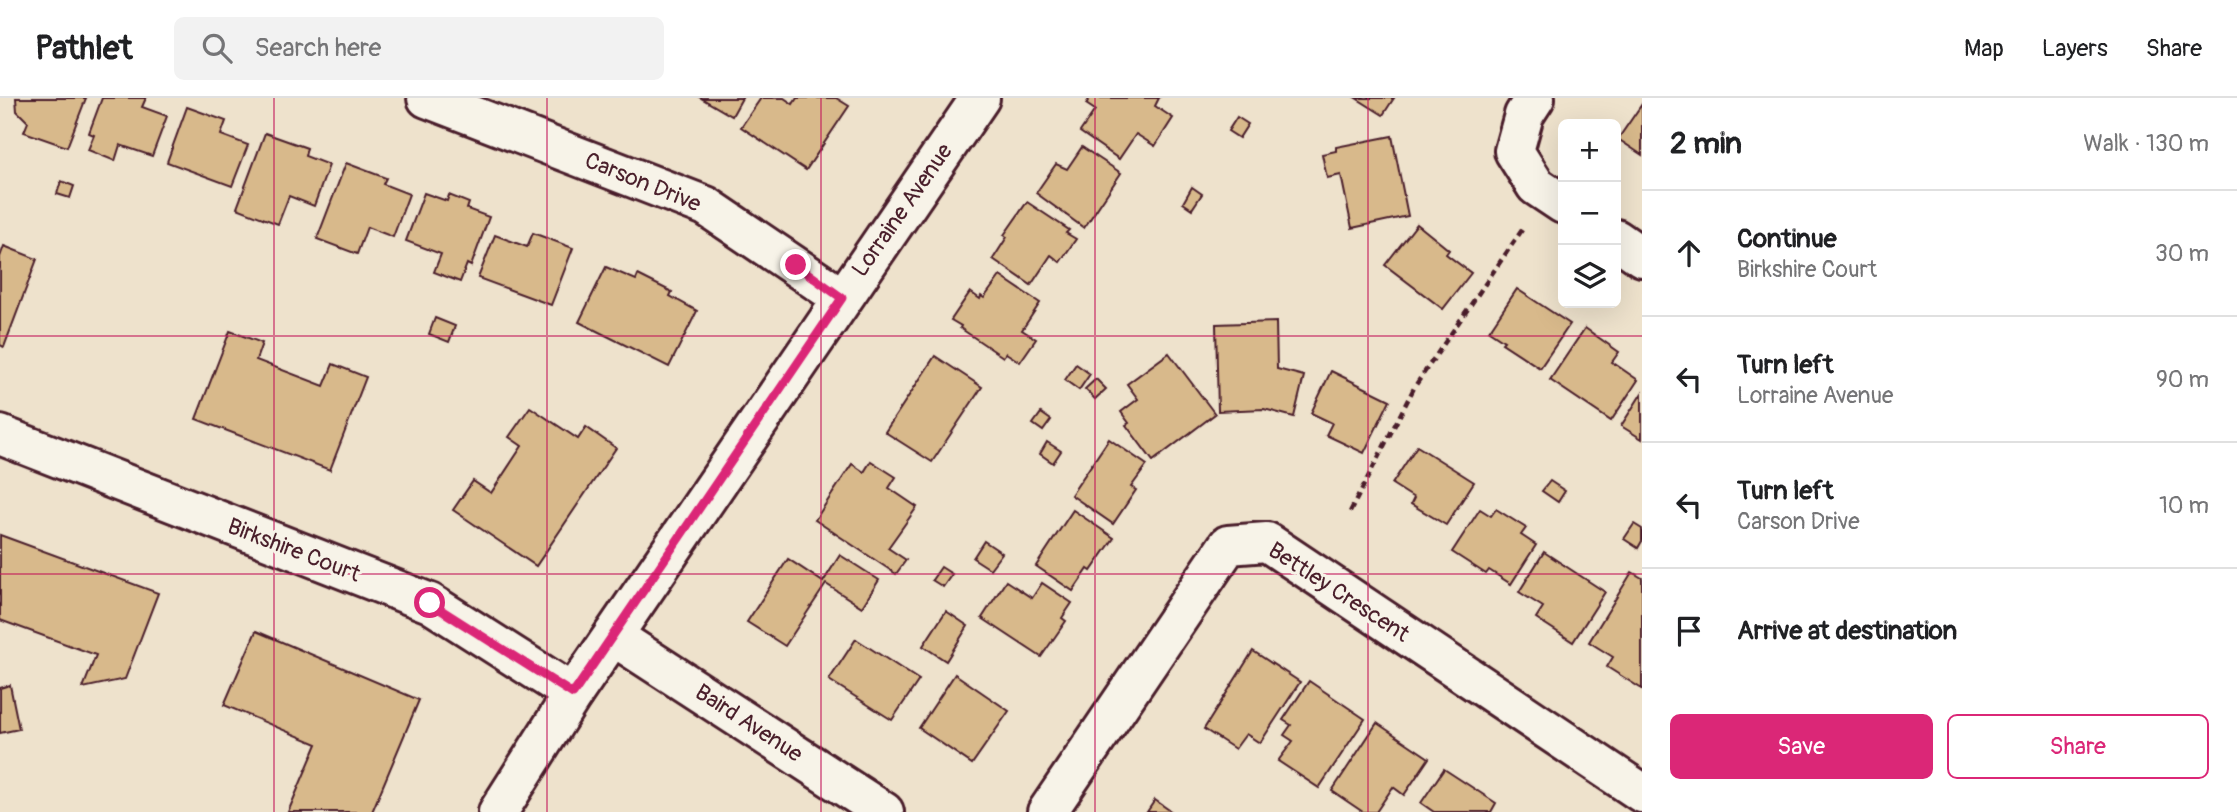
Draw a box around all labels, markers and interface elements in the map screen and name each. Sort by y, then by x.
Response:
search box [174,17,664,80]
text: Pathlet [35,28,132,69]
icon: search [198,29,236,67]
text: Search here [254,32,381,64]
text: Map [1964,34,2004,63]
text: Layers [2042,34,2108,63]
text: Share [2146,34,2202,63]
map controls [1558,119,1621,308]
button: + [1558,119,1621,182]
text: 2 min [1670,125,1742,162]
text: Walk · 130 m [2083,129,2209,158]
street label: Lorraine Avenue [845,137,959,282]
street label: Carson Drive [581,146,706,219]
button: − [1558,182,1621,245]
text: Continue [1737,223,1837,255]
icon: ahead [1670,234,1708,272]
text: 30 m [2155,239,2209,268]
button: layers [1558,245,1621,308]
route end [780,249,811,280]
text: Birkshire Court [1737,255,1877,284]
text: Turn left [1737,349,1833,381]
icon: left [1670,360,1708,398]
text: 90 m [2156,365,2209,394]
text: Lorraine Avenue [1737,381,1893,410]
text: Turn left [1737,475,1833,507]
icon: left [1670,486,1708,524]
text: 10 m [2159,491,2209,520]
text: Carson Drive [1737,507,1860,536]
street label: Birkshire Court [223,511,365,589]
street label: Bettley Crescent [1263,536,1416,649]
route start [414,587,445,618]
icon: arrive [1670,612,1708,650]
text: Arrive at destination [1737,615,1957,647]
street label: Baird Avenue [690,677,809,769]
button: Save [1670,714,1933,779]
button: Share [1947,714,2209,779]

